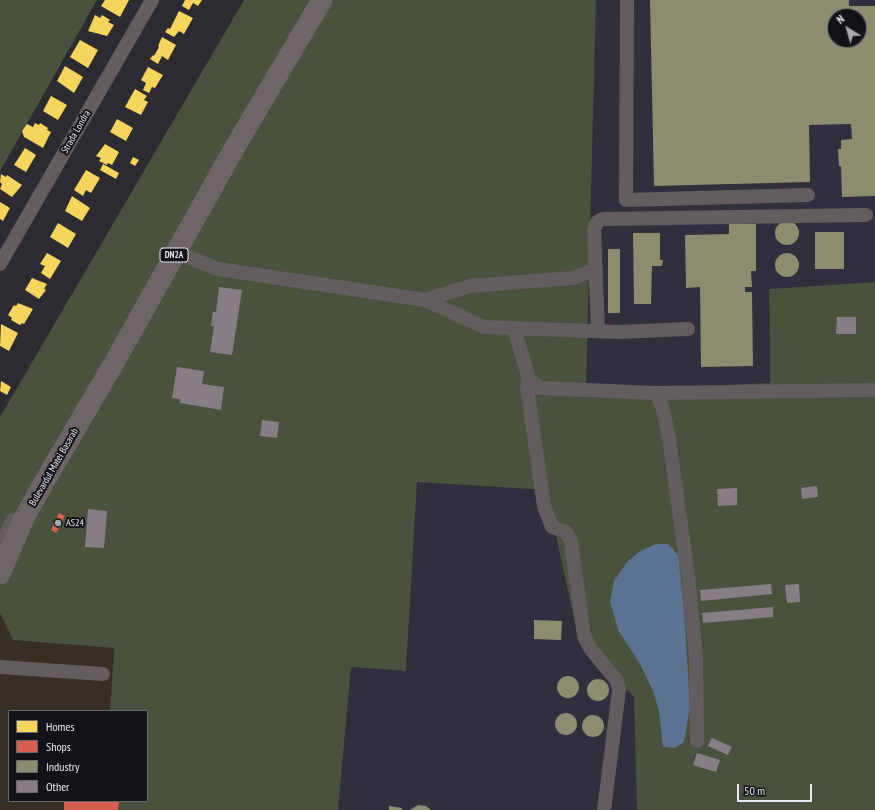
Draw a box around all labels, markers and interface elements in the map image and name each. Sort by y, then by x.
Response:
north arrow [827,8,867,48]
text: N [834,12,847,27]
street label: Strada Londra [59,108,93,156]
road number: DN2A [160,248,188,262]
street label: Bulevardul Matei Basarab [27,426,81,508]
place label: AS24 [66,517,84,529]
marker: AS24 [53,518,63,528]
legend [8,710,148,802]
text: Homes [46,719,74,734]
text: Shops [46,739,71,754]
text: Industry [46,759,80,774]
scale bar [739,776,814,802]
text: Other [46,779,69,794]
text: 50 m [744,783,765,798]

